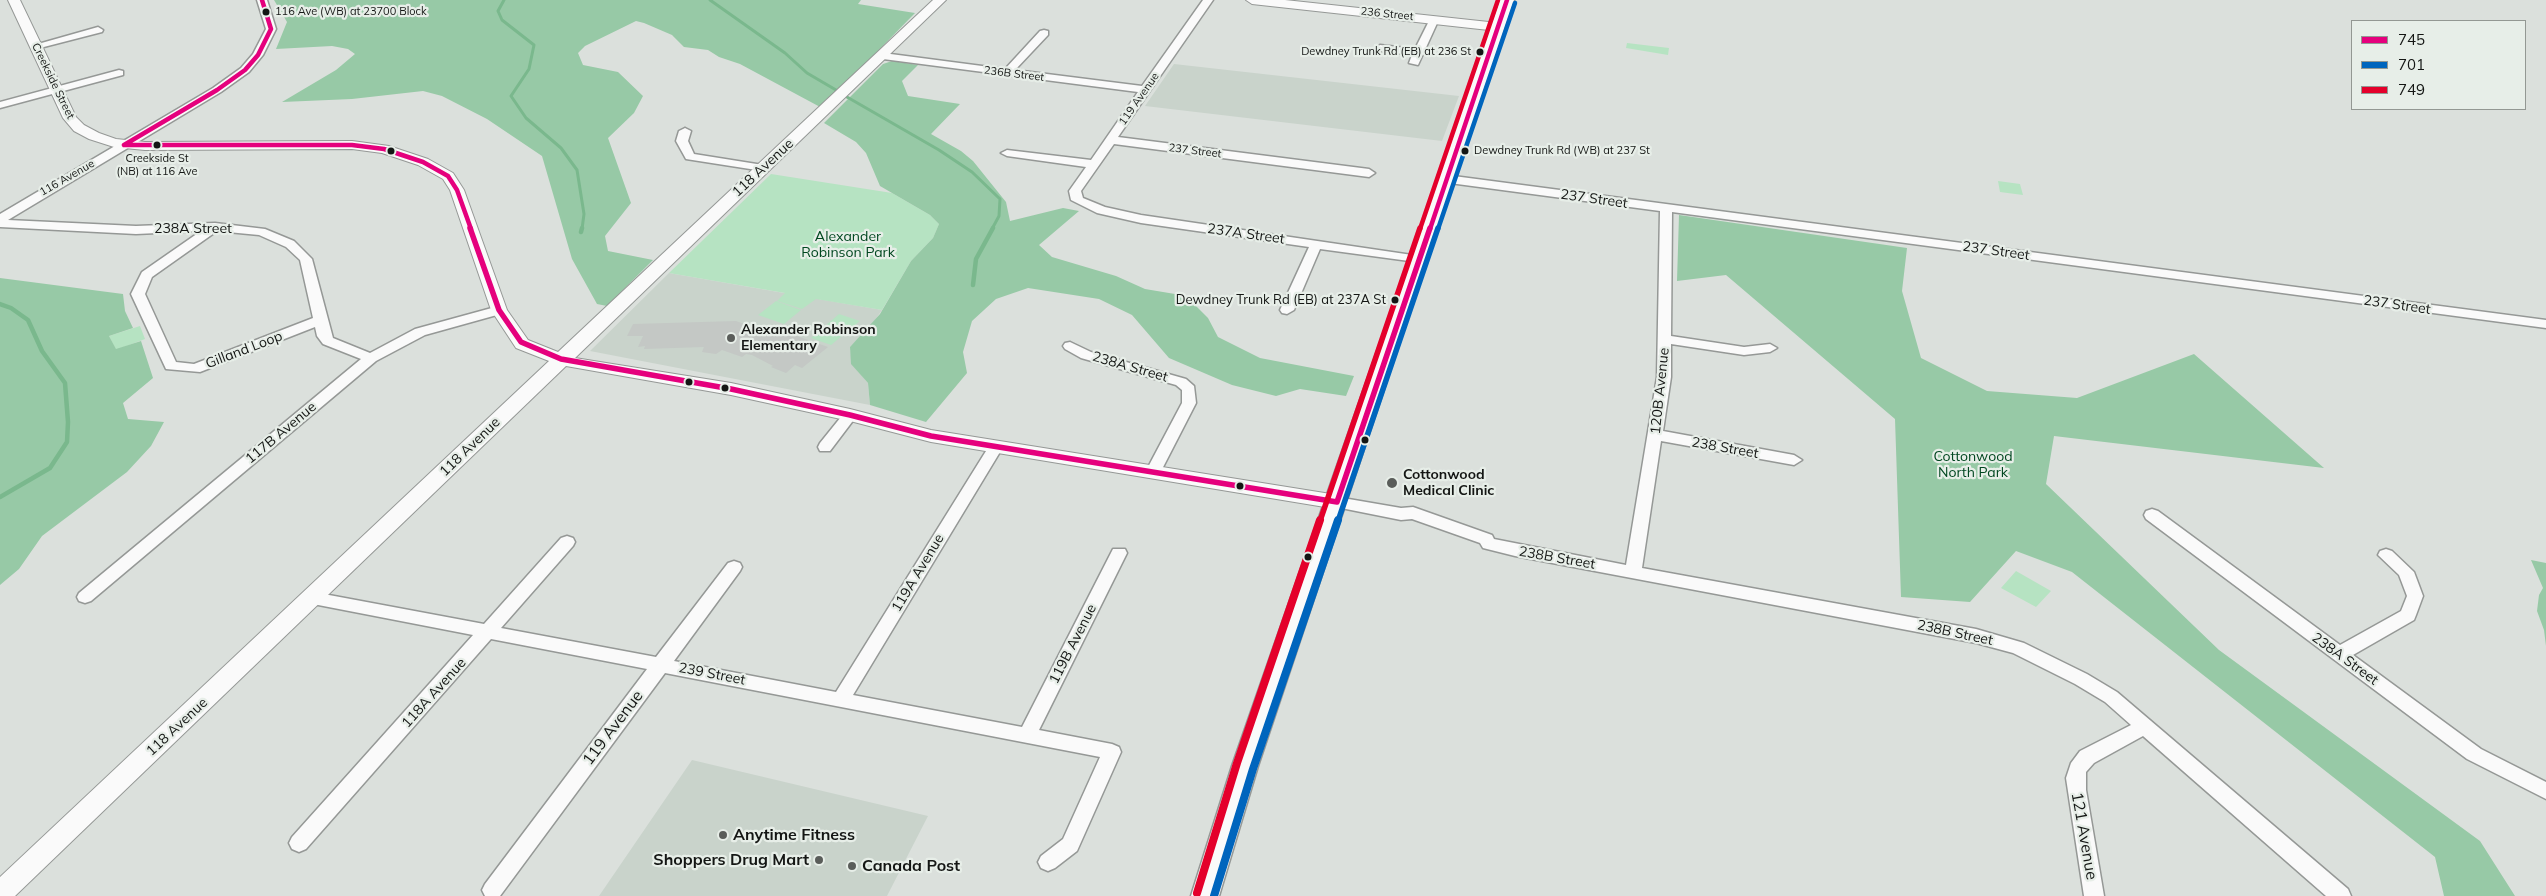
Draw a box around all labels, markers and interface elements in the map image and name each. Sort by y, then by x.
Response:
place label: 116 Ave (WB) at 23700 Block [275,5,427,19]
street label: 236 Street [1360,5,1414,23]
marker: 116 Ave (WB) at 23700 Block [261,7,271,17]
legend [2351,20,2526,110]
text: 745 [2398,30,2425,49]
street label: Creekside Street [29,41,77,121]
place label: Dewdney Trunk Rd (EB) at 236 St [1301,45,1471,59]
marker: Dewdney Trunk Rd (EB) at 236 St [1475,47,1485,57]
text: 701 [2398,55,2425,74]
street label: 236B Street [983,64,1045,84]
street label: 119 Avenue [1116,70,1162,128]
text: 749 [2398,80,2425,99]
street label: 118 Avenue [729,135,797,201]
marker: Creekside St (NB) at 116 Ave [152,140,162,150]
street label: 237 Street [1168,141,1222,161]
place label: Dewdney Trunk Rd (WB) at 237 St [1474,144,1650,158]
unlabelled marker [386,146,396,156]
marker: Dewdney Trunk Rd (WB) at 237 St [1460,146,1470,156]
place label: Creekside St (NB) at 116 Ave [116,152,198,178]
street label: 116 Avenue [37,157,97,199]
street label: 237 Street [1559,186,1629,212]
street label: 237A Street [1206,220,1286,248]
street label: 238A Street [154,221,232,237]
park label: Alexander Robinson Park [801,229,895,262]
street label: 237 Street [1961,238,2031,264]
place label: Dewdney Trunk Rd (EB) at 237A St [1176,292,1386,308]
street label: 237 Street [2362,292,2432,318]
marker: Dewdney Trunk Rd (EB) at 237A St [1390,295,1400,305]
place label: Alexander Robinson Elementary [741,322,876,354]
street label: Gilland Loop [203,328,285,372]
marker: Alexander Robinson Elementary [725,332,737,344]
street label: 120B Avenue [1647,347,1673,435]
street label: 238A Street [1090,348,1170,386]
unlabelled marker [684,377,694,387]
unlabelled marker [720,383,730,393]
street label: 117B Avenue [242,399,320,467]
street label: 118 Avenue [436,414,504,480]
street label: 238 Street [1690,434,1760,462]
unlabelled marker [1360,435,1370,445]
park label: Cottonwood North Park [1933,449,2013,482]
place label: Cottonwood Medical Clinic [1403,467,1494,500]
marker: Cottonwood Medical Clinic [1385,476,1399,490]
unlabelled marker [1235,481,1245,491]
street label: 119A Avenue [888,531,948,615]
street label: 238B Street [1518,543,1596,573]
unlabelled marker [1303,552,1313,562]
street label: 119B Avenue [1046,601,1100,687]
street label: 238B Street [1916,617,1994,649]
street label: 238A Street [2309,629,2381,689]
street label: 118A Avenue [398,655,470,731]
street label: 239 Street [677,659,747,689]
street label: 119 Avenue [579,687,647,769]
street label: 118 Avenue [143,694,211,760]
street label: 121 Avenue [2067,791,2101,881]
place label: Anytime Fitness [733,825,855,845]
marker: Anytime Fitness [717,829,729,841]
place label: Shoppers Drug Mart [653,850,809,870]
marker: Shoppers Drug Mart [813,854,825,866]
place label: Canada Post [862,856,960,876]
marker: Canada Post [846,860,858,872]

